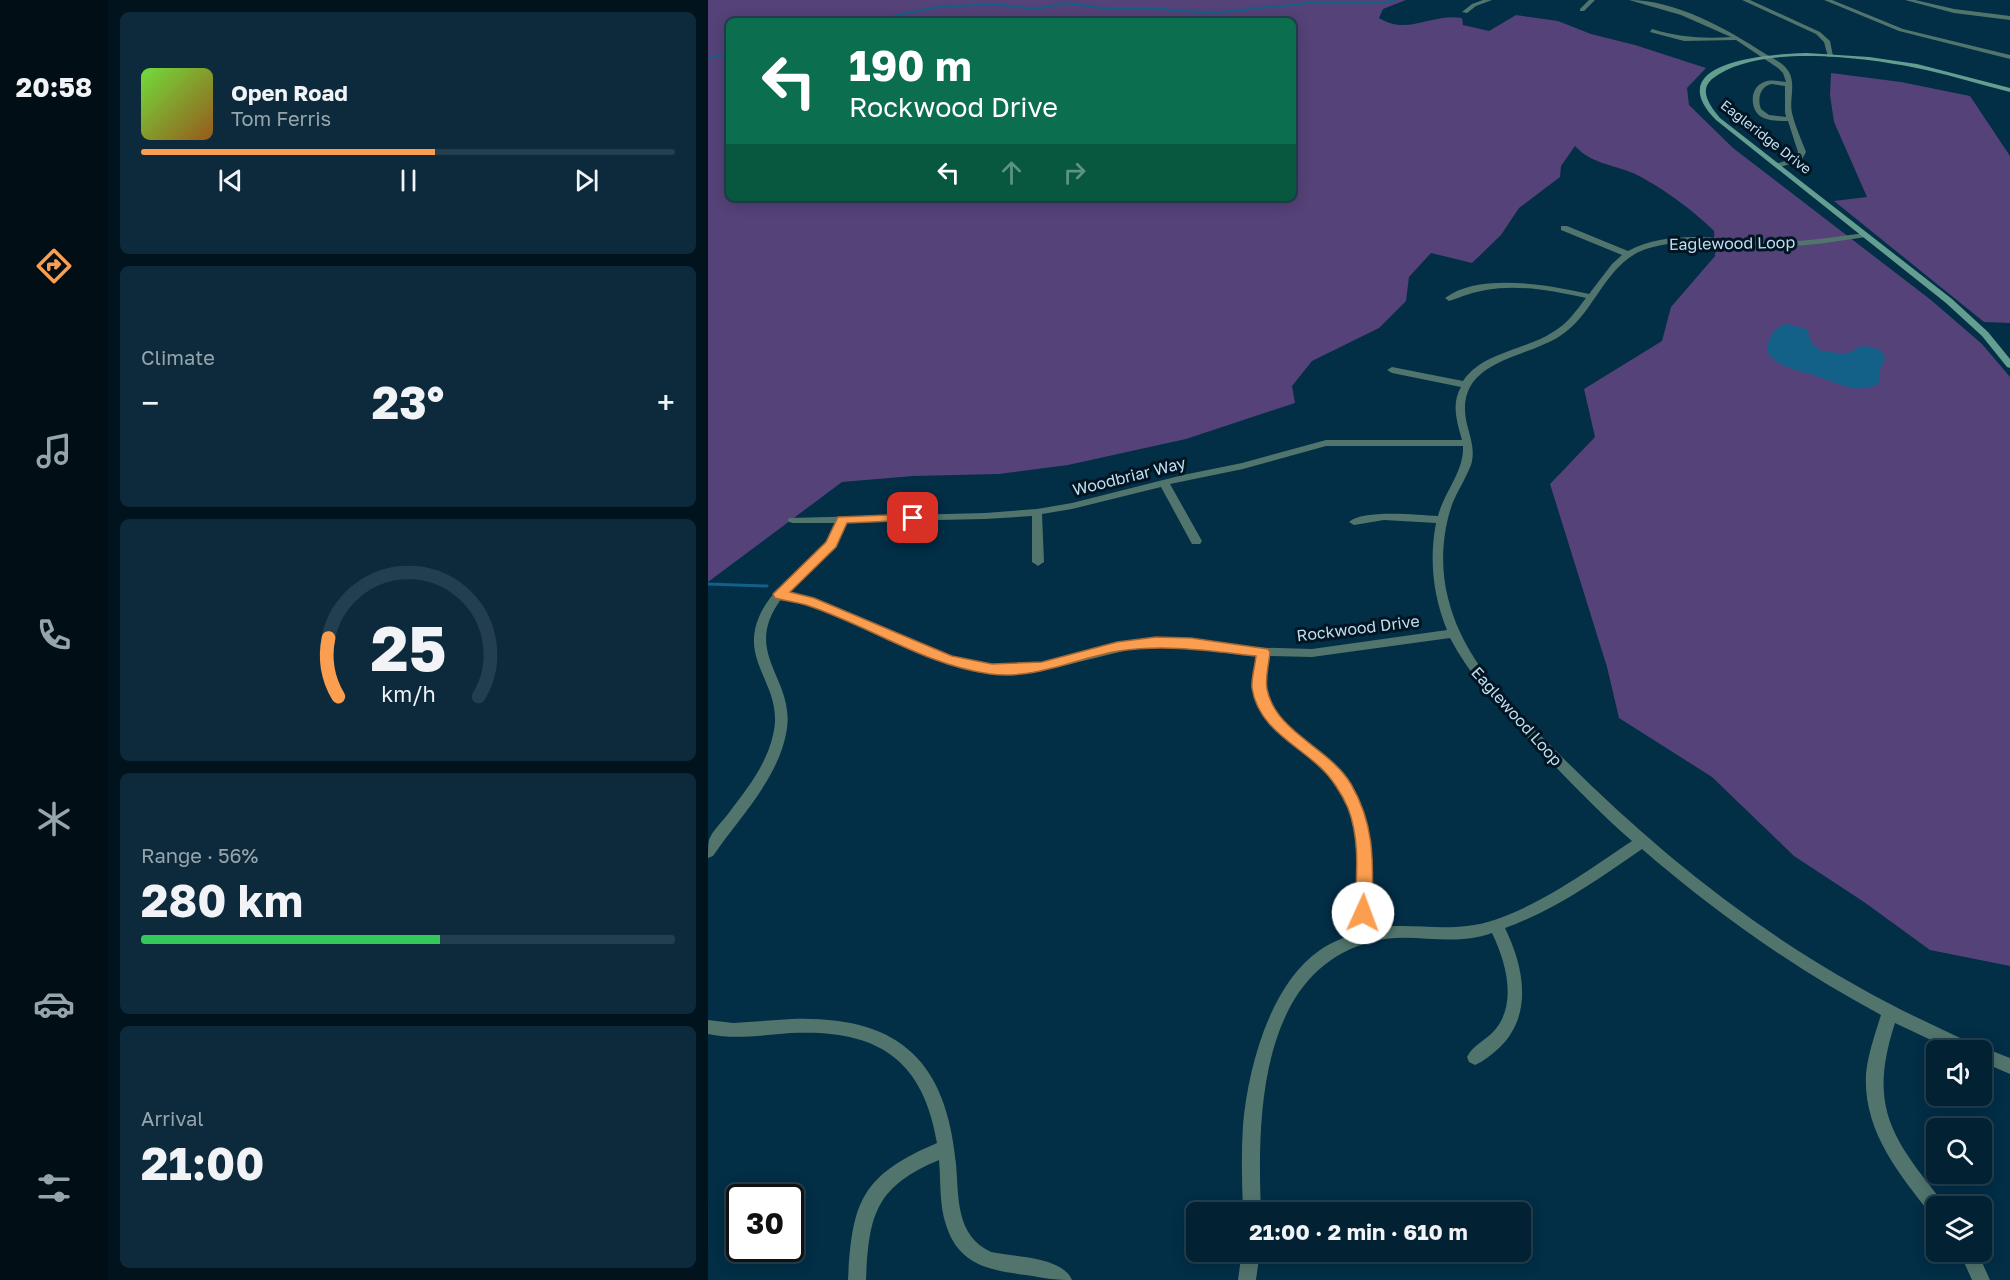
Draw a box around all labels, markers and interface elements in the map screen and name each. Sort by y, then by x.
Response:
text: 190 m [849,40,972,90]
icon: left [750,42,828,120]
text: 20:58 [16,71,92,103]
text: Open Road [231,79,348,106]
text: Rockwood Drive [849,91,1058,123]
street label: Eagleridge Drive [1718,96,1815,177]
text: Tom Ferris [231,106,331,130]
icon: left [932,156,965,189]
icon: ahead [995,156,1028,189]
icon: right [1058,156,1091,189]
icon: previous [214,164,247,197]
icon: pause [392,164,425,197]
icon: next [570,164,603,197]
street label: Eaglewood Loop [1669,232,1796,254]
icon: directions [33,245,75,287]
text: Climate [141,345,215,369]
text: 23° [372,375,444,429]
text: − [141,383,159,422]
text: + [657,383,675,422]
icon: music [33,430,75,472]
street label: Woodbriar Way [1070,452,1188,500]
pin [887,492,938,543]
icon: arrive [896,501,929,534]
text: 25 [370,610,446,685]
street label: Rockwood Drive [1295,611,1421,645]
icon: phone [33,614,75,656]
street label: Eaglewood Loop [1467,662,1567,770]
text: km/h [381,681,435,707]
icon: climate [33,798,75,840]
text: Range · 56% [141,843,258,867]
text: 280 km [141,873,303,927]
position arrow [1331,881,1395,945]
icon: car [33,983,75,1025]
map controls [1926,1040,1992,1262]
button: sound [1926,1040,1992,1106]
text: Arrival [141,1106,204,1130]
button: search [1926,1118,1992,1184]
text: 21:00 [141,1136,265,1190]
icon: filters [33,1167,75,1209]
speed limit sign: 30 [726,1184,804,1262]
button: layers [1926,1196,1992,1262]
text: 21:00 · 2 min · 610 m [1249,1218,1468,1245]

